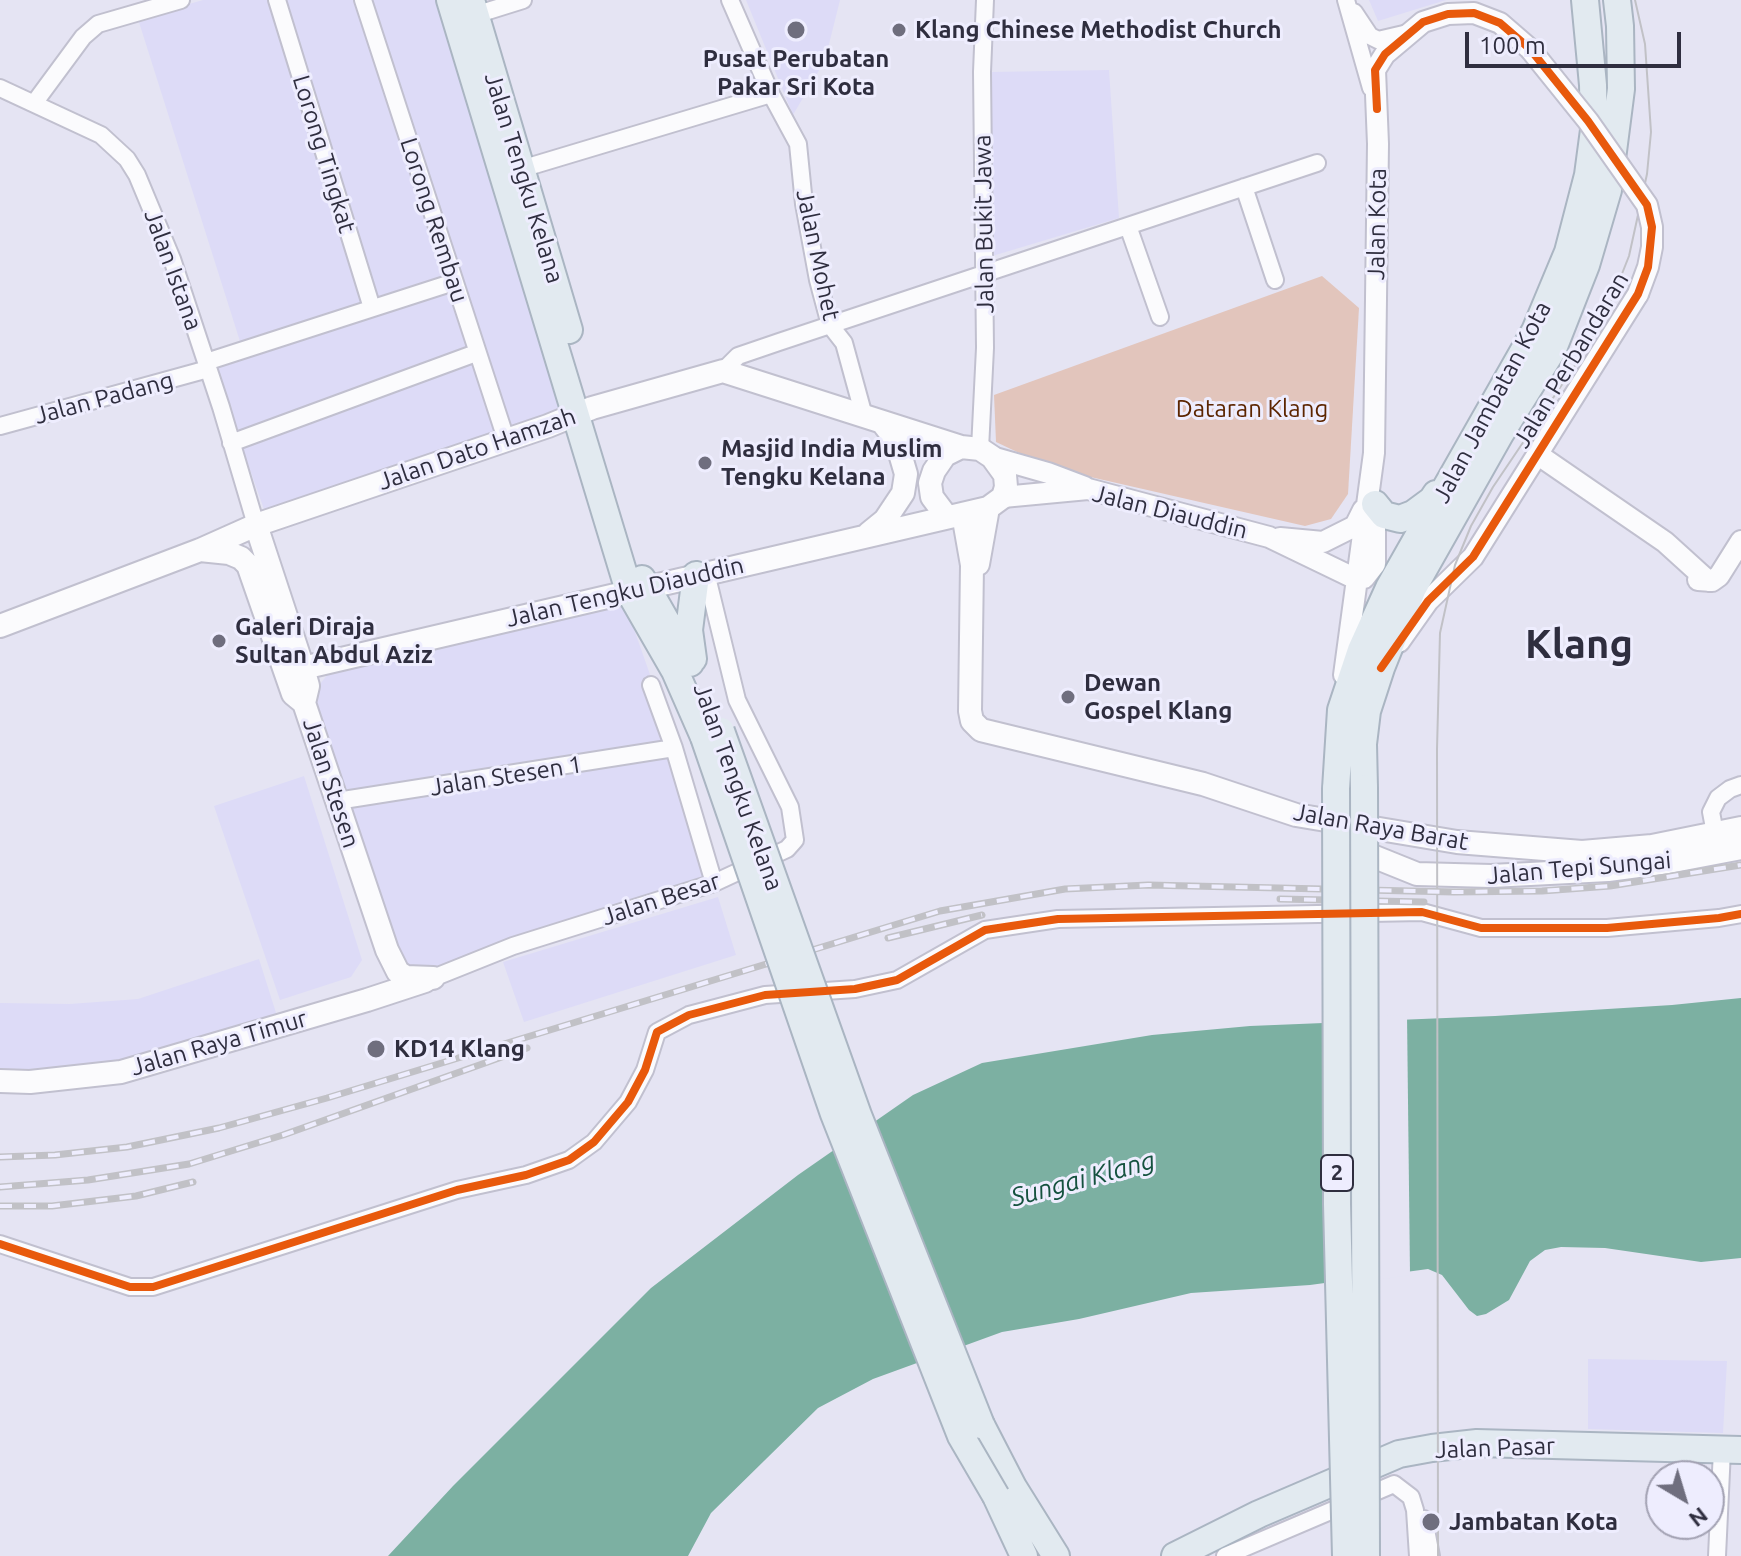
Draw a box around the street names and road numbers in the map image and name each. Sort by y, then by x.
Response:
street label: Jalan Tengku Kelana [478,69,570,287]
street label: Lorong Tingkat [286,72,362,236]
street label: Lorong Rembau [394,134,474,306]
street label: Jalan Bukit Jawa [968,134,1000,314]
street label: Jalan Kota [1362,168,1392,280]
street label: Jalan Mohet [790,187,846,323]
street label: Jalan Istana [138,206,208,334]
street label: Jalan Perbandaran [1507,267,1635,453]
street label: Jalan Jambatan Kota [1427,296,1557,508]
street label: Jalan Padang [32,366,176,430]
street label: Jalan Dato Hamzah [374,402,580,496]
street label: Jalan Diauddin [1090,479,1250,545]
street label: Jalan Tengku Diauddin [504,551,746,633]
street label: Jalan Tengku Kelana [687,679,789,895]
street label: Jalan Stesen [297,715,365,851]
street label: Jalan Stesen 1 [428,750,584,802]
street label: Jalan Raya Barat [1291,797,1471,857]
street label: Jalan Tepi Sungai [1486,846,1672,890]
street label: Jalan Besar [598,866,724,932]
street label: Jalan Raya Timur [128,1004,310,1082]
road number: 2 [1321,1155,1353,1191]
street label: Jalan Pasar [1434,1432,1556,1464]

